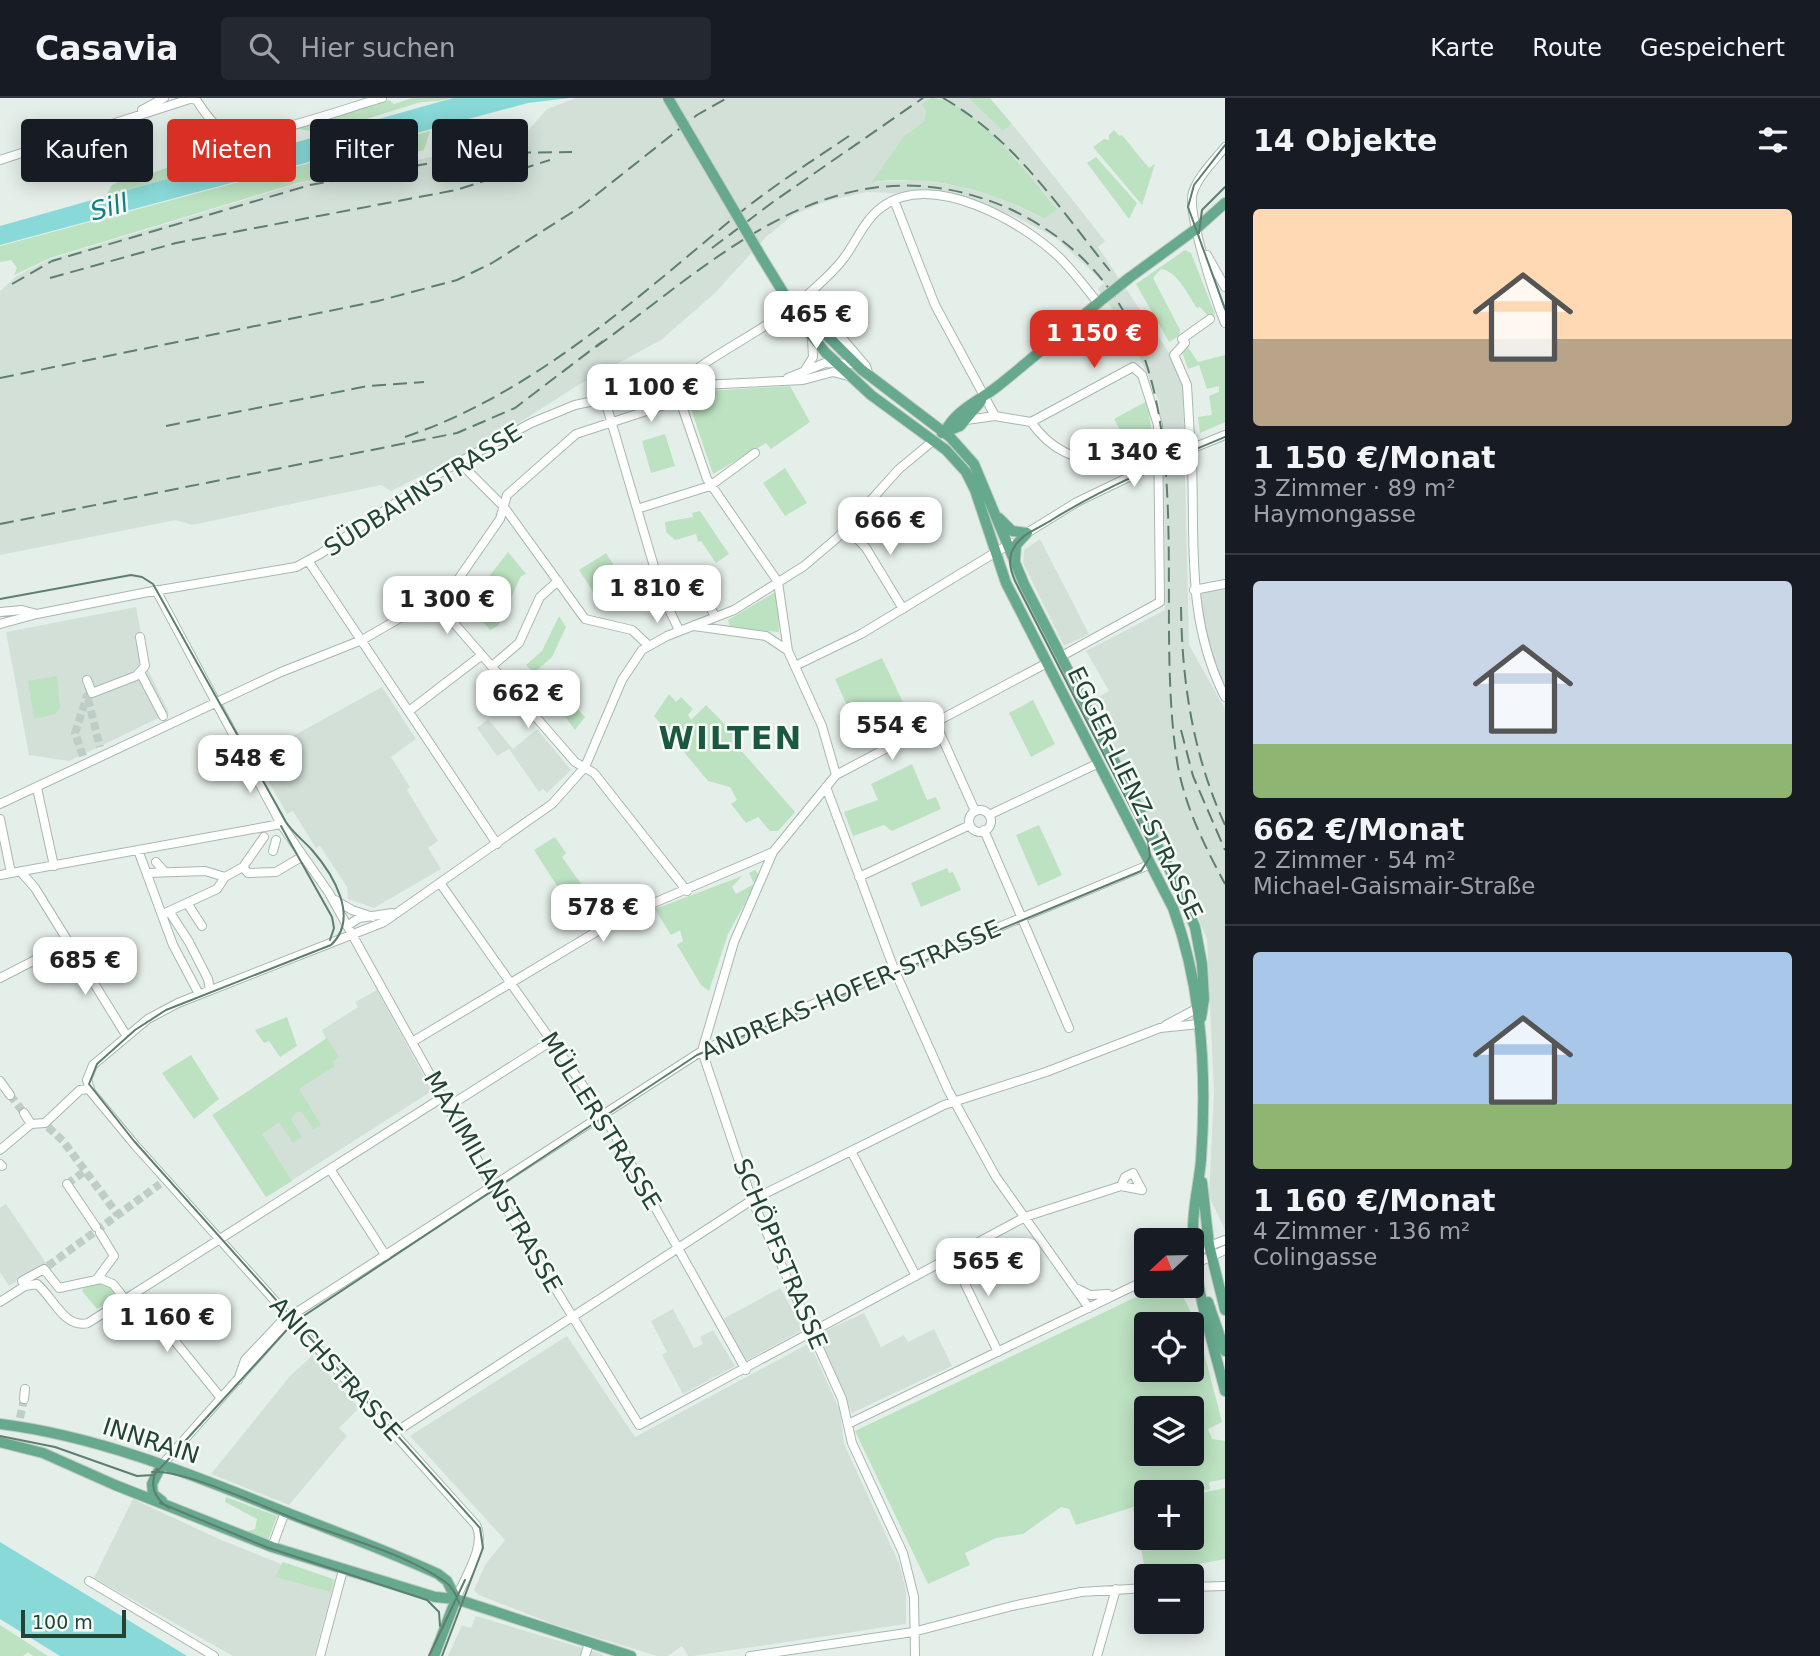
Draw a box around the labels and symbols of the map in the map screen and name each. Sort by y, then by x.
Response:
water label: Sill [87,187,132,226]
pin: 465 € [767,292,865,351]
pin: 1 150 € [1029,310,1159,370]
pin: 1 100 € [586,364,716,424]
street label: SÜDBAHNSTRASSE [318,417,527,562]
pin: 1 340 € [1069,430,1199,489]
pin: 666 € [841,498,939,557]
pin: 1 810 € [592,566,722,625]
pin: 1 300 € [382,576,512,636]
street label: EGGER-LIENZ-STRASSE [1062,662,1208,924]
pin: 662 € [479,670,577,730]
pin: 554 € [843,702,941,762]
district label: WILTEN [659,719,803,757]
pin: 548 € [201,736,299,795]
pin: 578 € [554,884,652,944]
street label: ANDREAS-HOFER-STRASSE [697,914,1005,1066]
pin: 685 € [36,937,134,997]
street label: MÜLLERSTRASSE [535,1026,668,1215]
street label: MAXIMILIANSTRASSE [418,1066,568,1298]
street label: SCHÖPFSTRASSE [727,1154,834,1354]
north arrow [1134,1228,1204,1298]
pin: 565 € [939,1238,1037,1298]
street label: ANICHSTRASSE [264,1291,408,1447]
pin: 1 160 € [102,1294,232,1354]
street label: INNRAIN [99,1412,203,1470]
scale bar [21,1607,126,1639]

